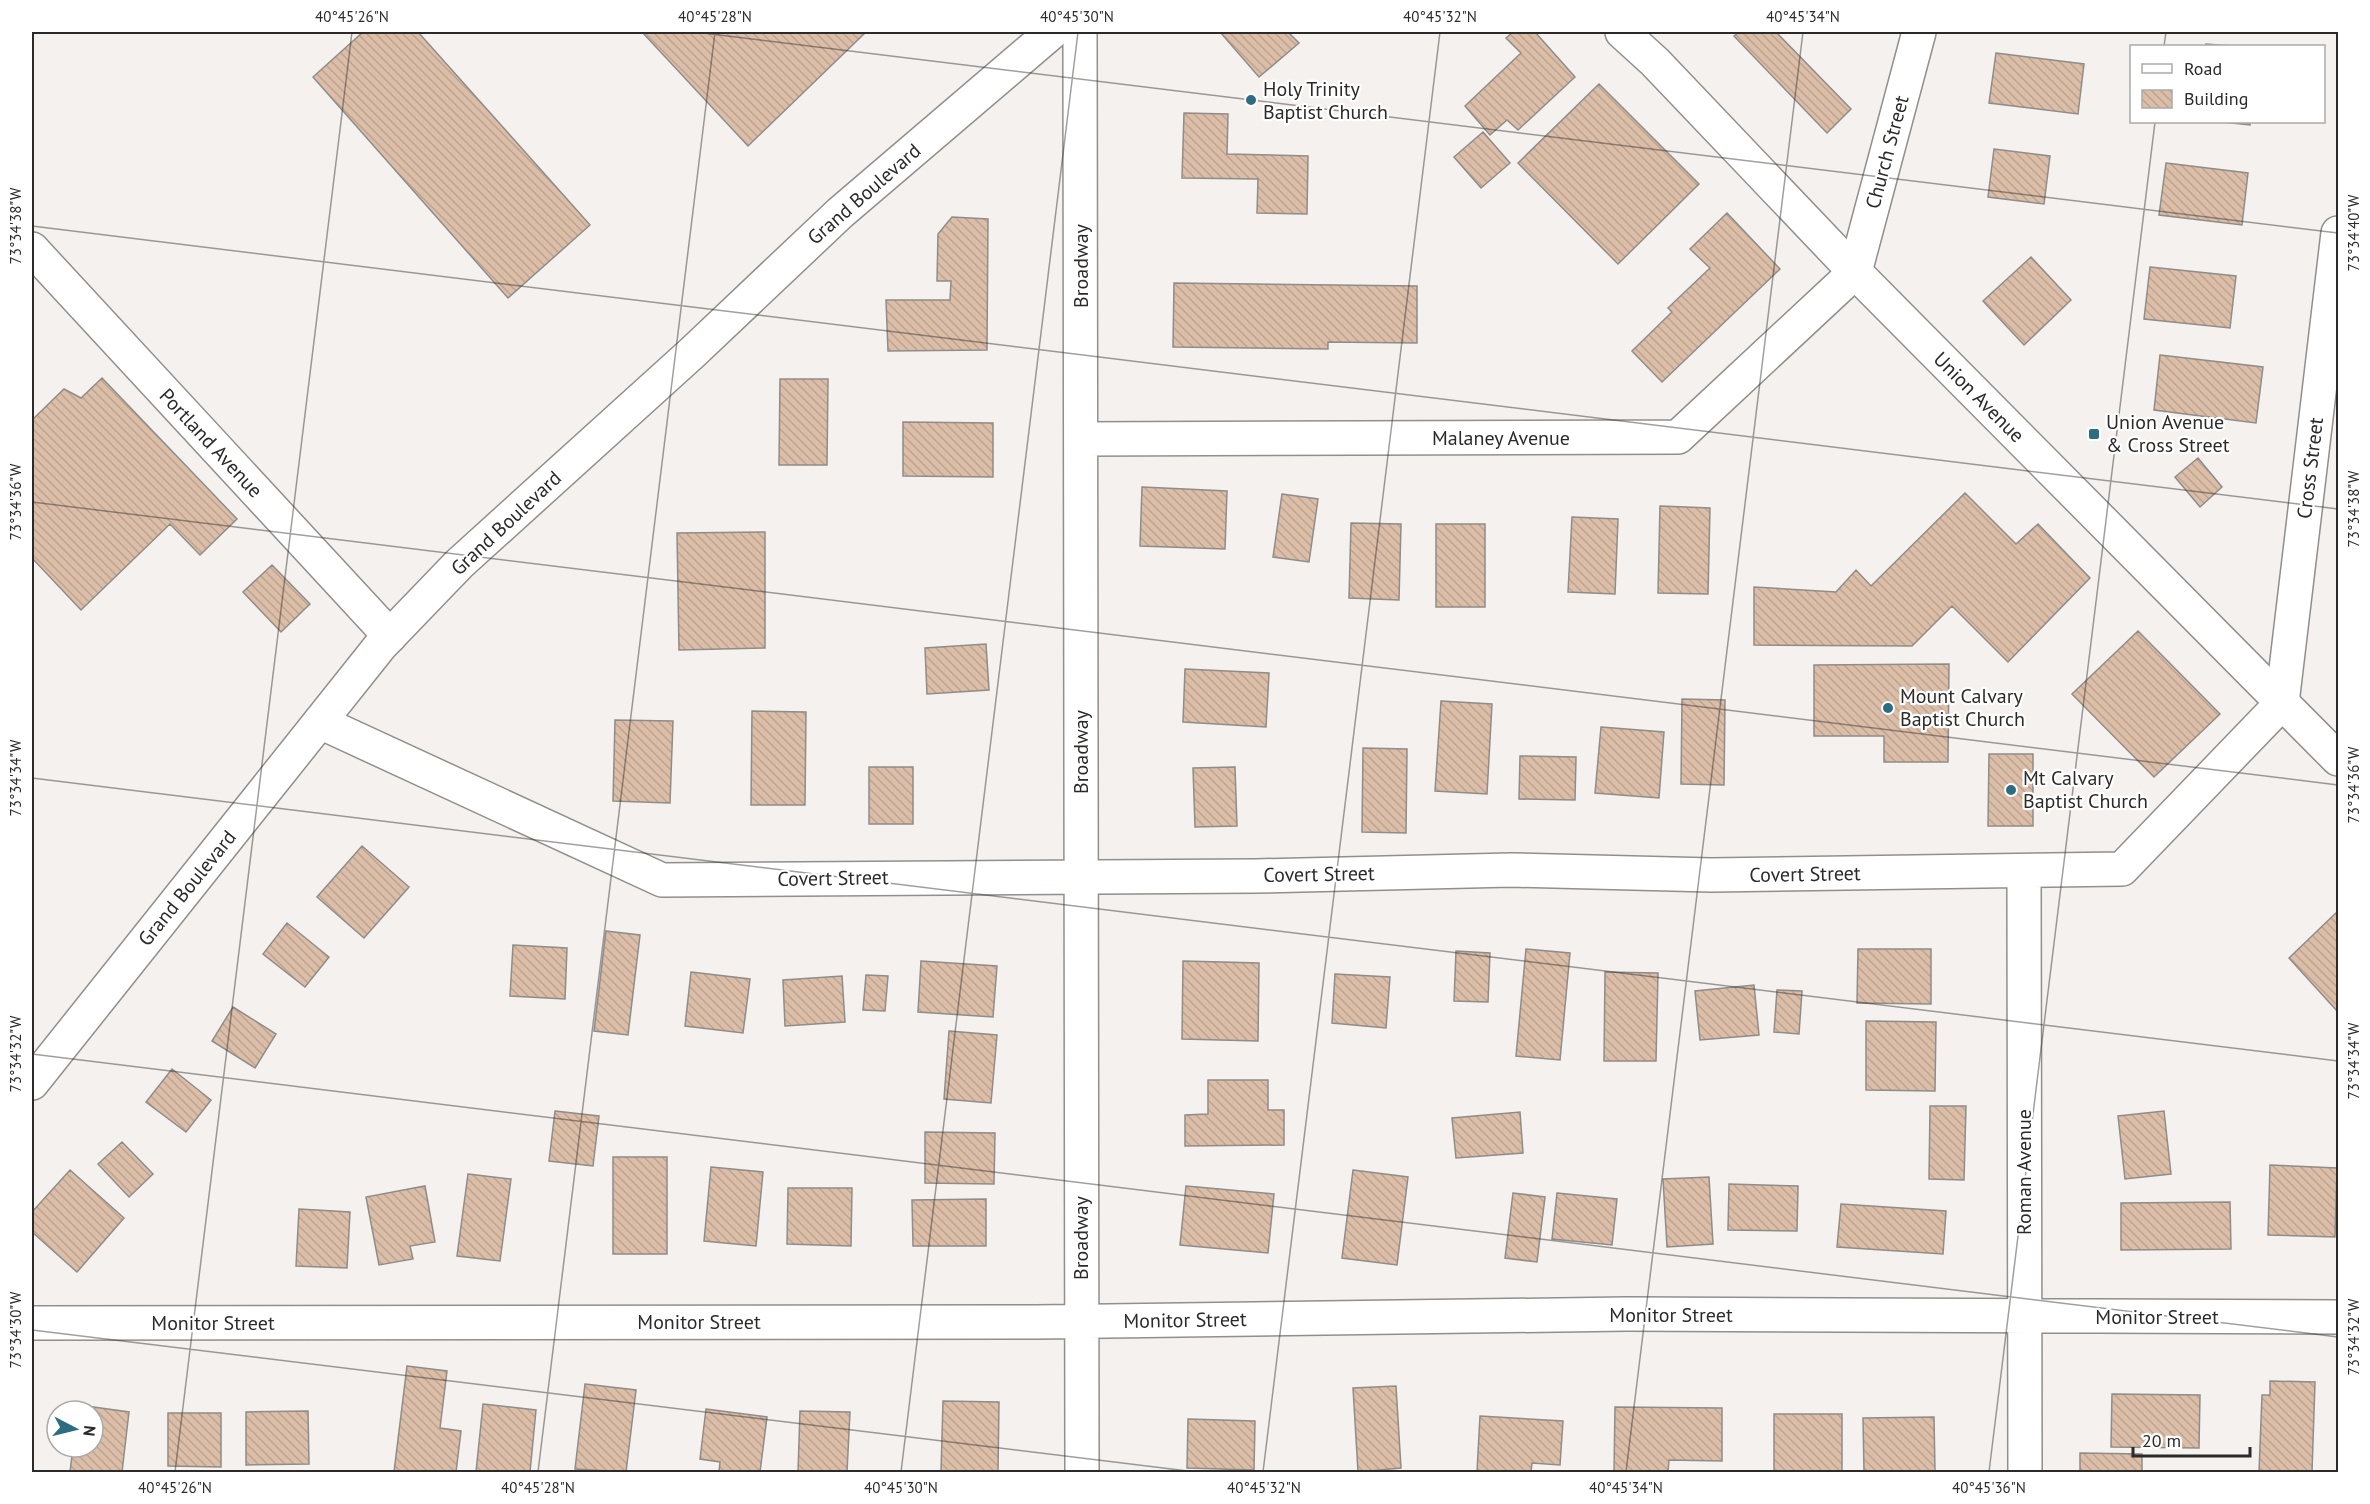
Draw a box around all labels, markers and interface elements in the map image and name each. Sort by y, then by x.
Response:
text: 40°45'26"N [315,7,389,26]
text: 40°45'28"N [678,7,752,26]
text: 40°45'30"N [1040,7,1114,26]
text: 40°45'32"N [1403,7,1477,26]
text: 40°45'34"N [1766,7,1840,26]
legend [2130,45,2325,123]
text: Road [2184,57,2222,80]
place label: Holy Trinity Baptist Church [1263,76,1388,125]
text: Building [2184,87,2248,110]
street label: Church Street [1859,92,1915,212]
marker: Holy Trinity Baptist Church [1244,93,1258,107]
street label: Grand Boulevard [802,138,926,250]
text: 73°34'38"W [6,187,25,264]
text: 73°34'40"W [2344,194,2363,271]
street label: Broadway [1068,223,1094,308]
street label: Union Avenue [1928,346,2030,448]
street label: Portland Avenue [154,383,268,503]
place label: Union Avenue & Cross Street [2106,409,2230,458]
street label: Cross Street [2291,416,2329,520]
street label: Malaney Avenue [1432,425,1570,451]
marker: Union Avenue & Cross Street [2087,427,2101,441]
text: 73°34'36"W [6,463,25,540]
street label: Grand Boulevard [445,465,567,581]
text: 73°34'38"W [2344,470,2363,547]
place label: Mount Calvary Baptist Church [1900,683,2025,732]
marker: Mount Calvary Baptist Church [1881,701,1895,715]
street label: Broadway [1068,709,1094,794]
text: 73°34'34"W [6,739,25,816]
text: 73°34'36"W [2344,746,2363,823]
place label: Mt Calvary Baptist Church [2023,765,2148,814]
marker: Mt Calvary Baptist Church [2004,783,2018,797]
street label: Grand Boulevard [132,825,242,951]
street label: Covert Street [1263,860,1375,888]
street label: Covert Street [1749,860,1861,888]
street label: Covert Street [777,864,889,892]
text: 73°34'32"W [6,1015,25,1092]
text: 73°34'34"W [2344,1022,2363,1099]
street label: Roman Avenue [2011,1109,2037,1235]
street label: Broadway [1068,1195,1094,1280]
text: 73°34'30"W [6,1291,25,1368]
text: 73°34'32"W [2344,1298,2363,1375]
street label: Monitor Street [1609,1302,1733,1328]
street label: Monitor Street [2095,1304,2219,1330]
street label: Monitor Street [1123,1306,1247,1334]
street label: Monitor Street [637,1309,761,1335]
street label: Monitor Street [151,1310,275,1336]
north arrow [45,1399,105,1459]
scale bar [2133,1420,2250,1458]
text: N [79,1424,100,1437]
text: 20 m [2142,1429,2181,1452]
text: 40°45'26"N [138,1478,212,1497]
text: 40°45'28"N [501,1478,575,1497]
text: 40°45'30"N [864,1478,938,1497]
text: 40°45'32"N [1227,1478,1301,1497]
text: 40°45'34"N [1589,1478,1663,1497]
text: 40°45'36"N [1952,1478,2026,1497]

